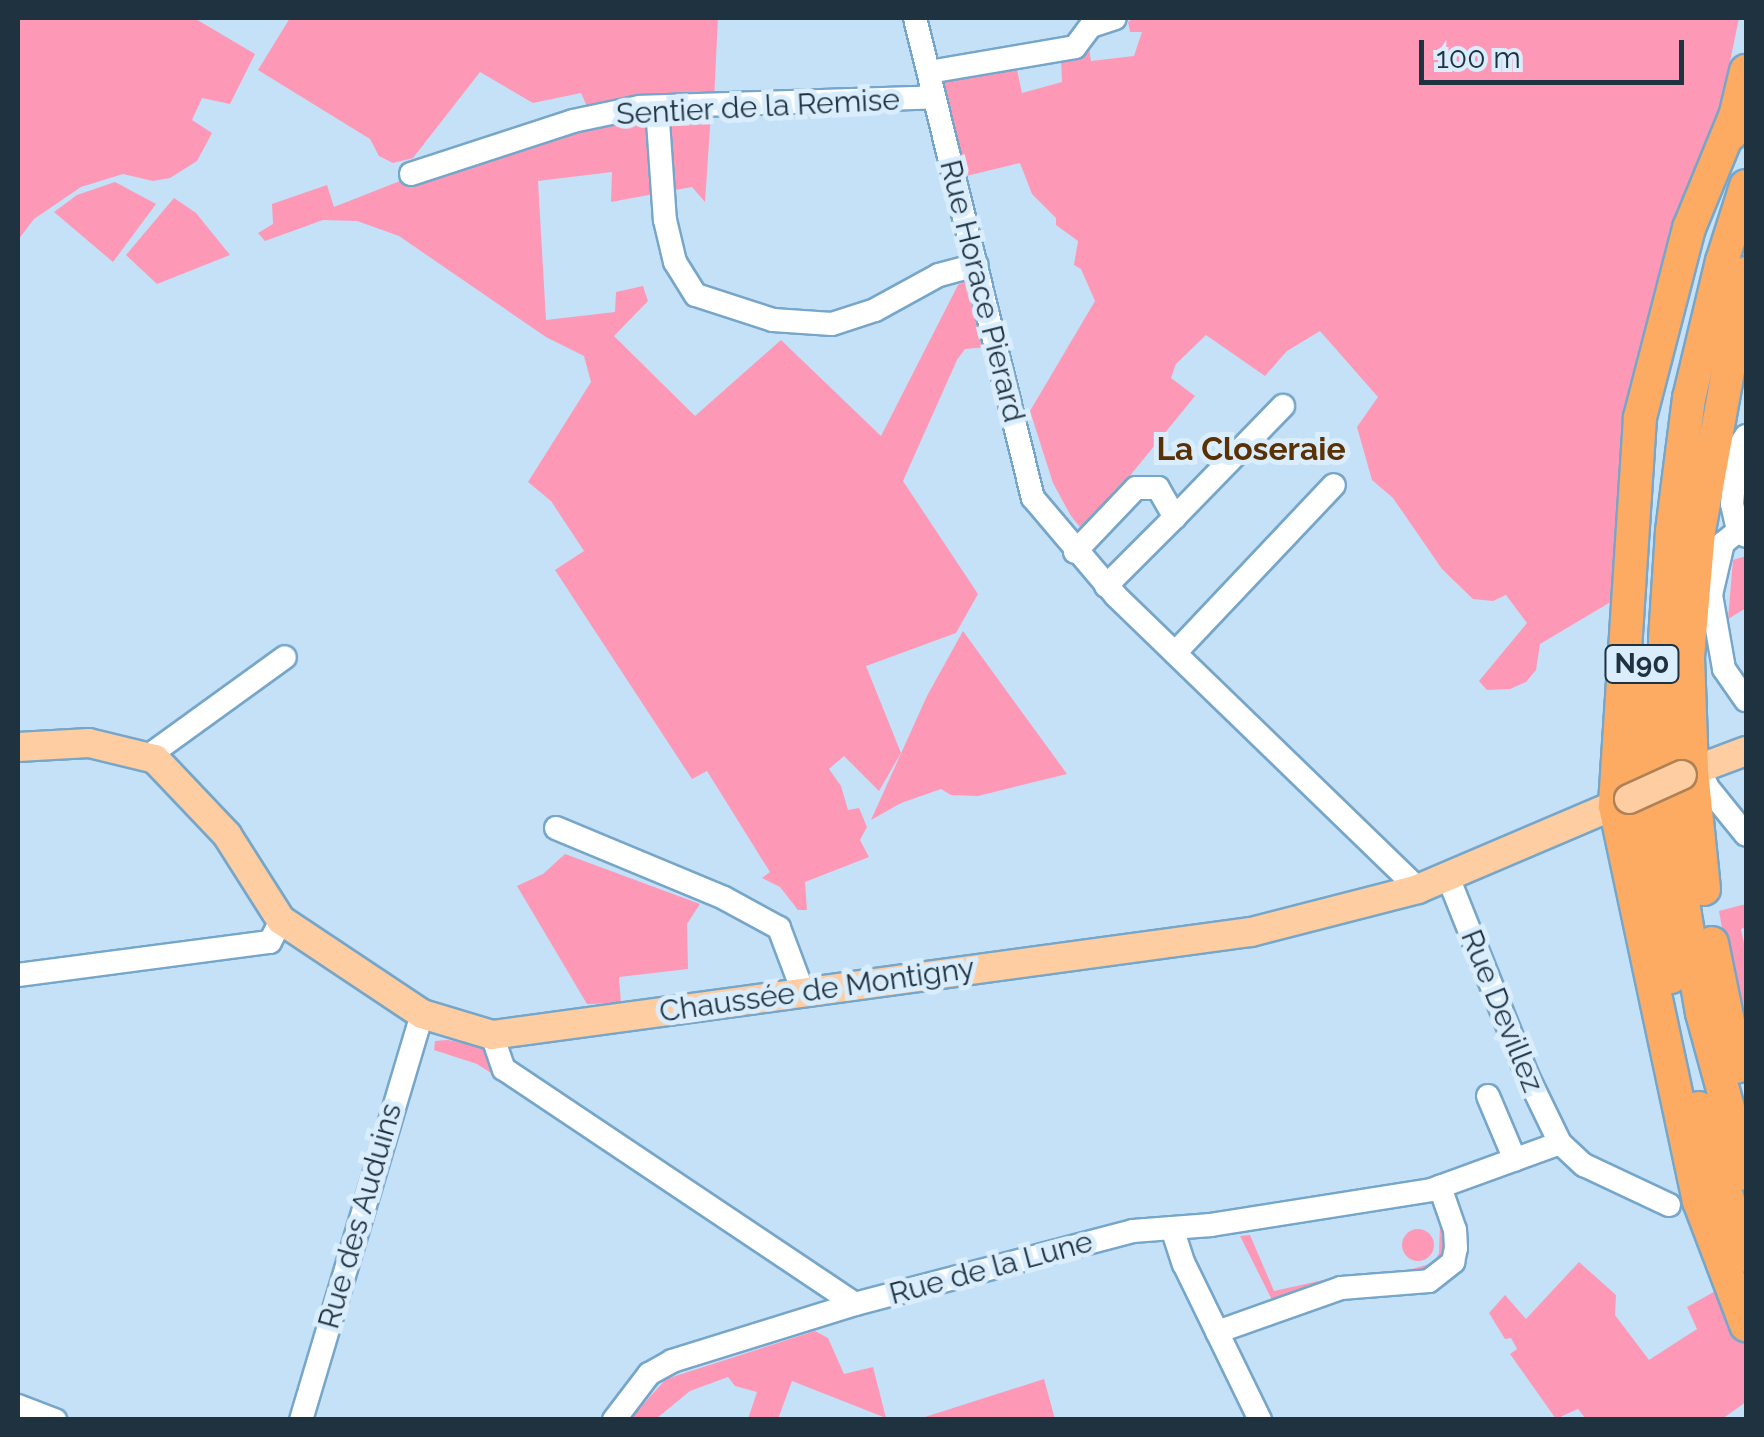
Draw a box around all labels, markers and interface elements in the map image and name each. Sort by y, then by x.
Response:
scale bar [1424,20,1689,82]
text: 100 m [1436,40,1521,75]
street label: Sentier de la Remise [615,82,901,132]
street label: Rue Horace Pierard [932,156,1032,426]
district label: La Closeraie [1156,430,1346,468]
road number: N90 [1602,641,1682,687]
street label: Rue Devillez [1453,924,1551,1098]
street label: Chaussée de Montigny [657,950,977,1030]
street label: Rue des Auduins [311,1099,409,1333]
street label: Rue de la Lune [885,1224,1097,1312]

